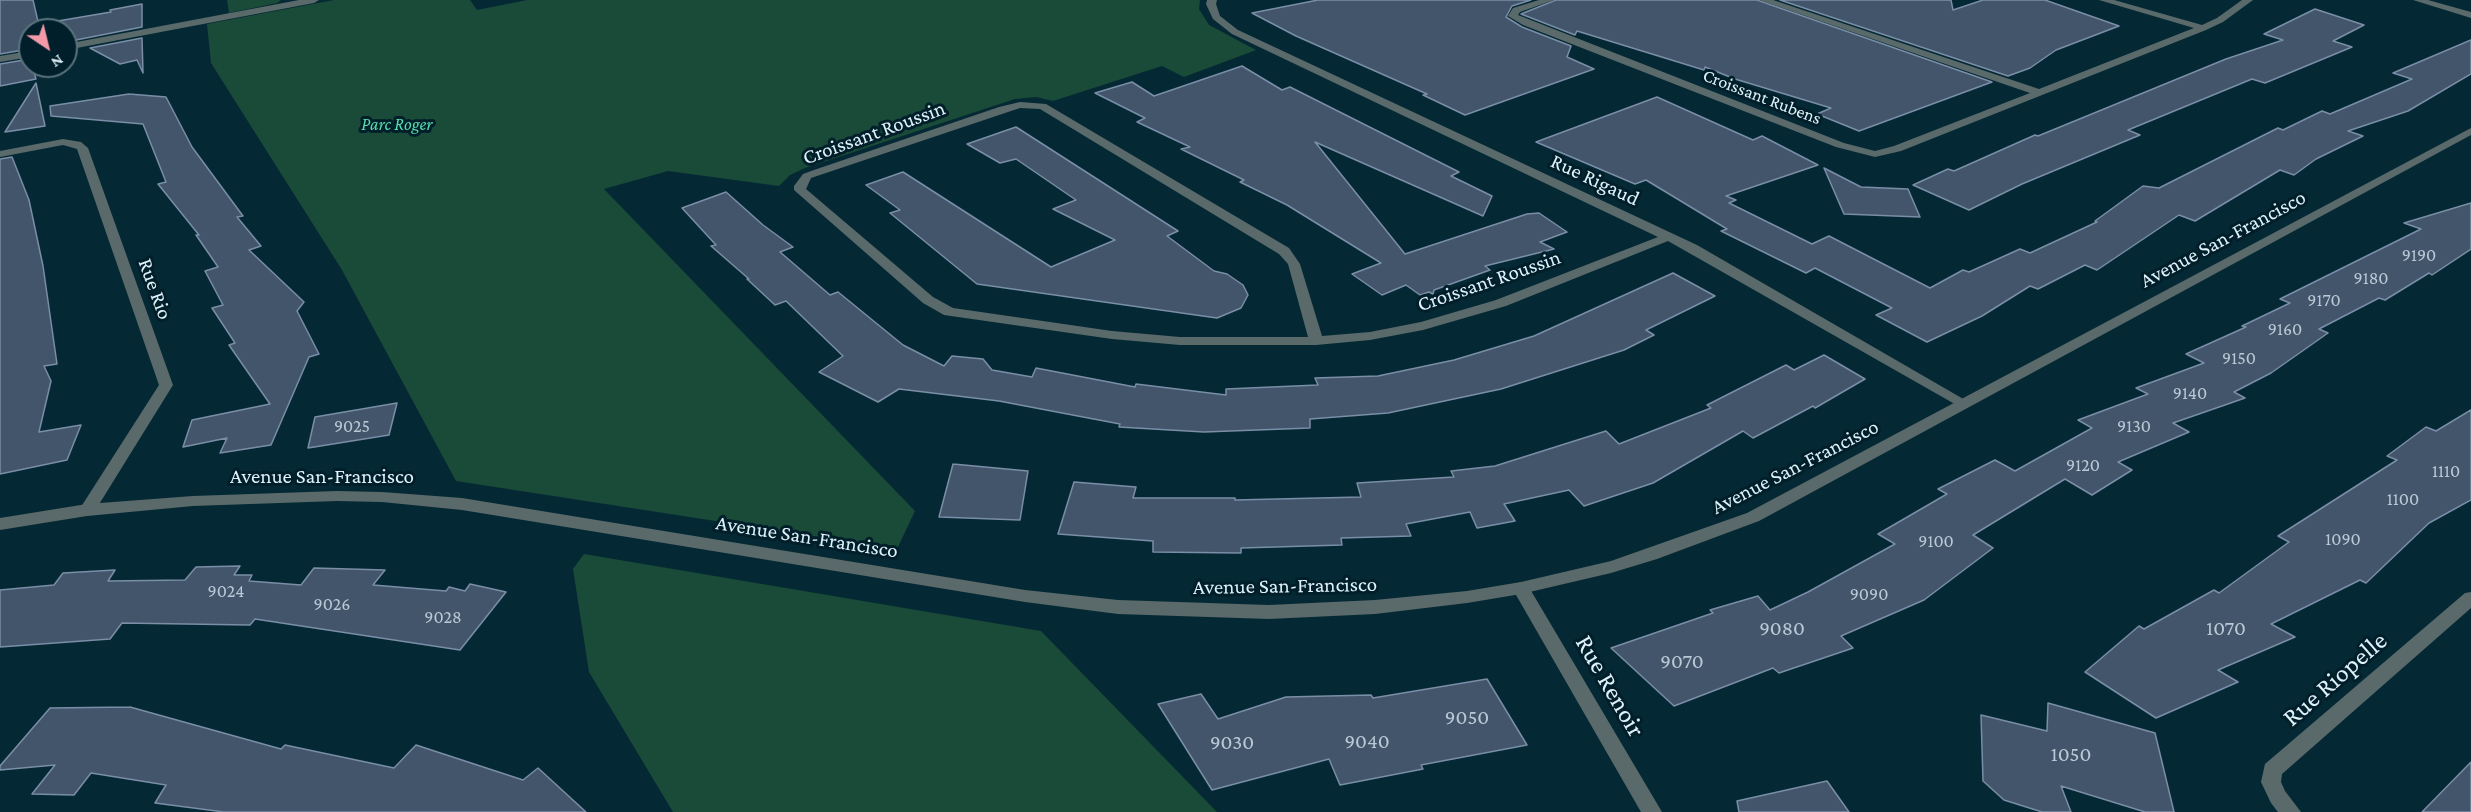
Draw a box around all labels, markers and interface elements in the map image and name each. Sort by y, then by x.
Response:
north arrow [18,18,78,78]
text: N [48,51,67,72]
street label: Croissant Rubens [1700,65,1824,129]
street label: Croissant Roussin [799,96,949,170]
park label: Parc Roger [361,113,433,135]
street label: Rue Rigaud [1547,149,1643,211]
street label: Avenue San-Francisco [2136,185,2310,293]
house number: 9190 [2402,244,2436,266]
street label: Croissant Roussin [1414,245,1564,317]
street label: Rue Rio [132,255,178,323]
house number: 9180 [2354,267,2388,289]
house number: 9170 [2307,289,2341,311]
house number: 9160 [2268,318,2302,340]
house number: 9150 [2222,347,2256,369]
house number: 9140 [2173,382,2207,404]
street label: Avenue San-Francisco [1707,414,1883,520]
house number: 9025 [334,415,370,437]
house number: 9130 [2117,415,2151,437]
house number: 9120 [2066,454,2100,476]
house number: 1110 [2432,460,2460,482]
street label: Avenue San-Francisco [230,464,414,490]
house number: 1100 [2387,488,2419,510]
street label: Avenue San-Francisco [714,510,900,564]
house number: 1090 [2325,528,2361,550]
house number: 9100 [1918,530,1954,552]
street label: Avenue San-Francisco [1193,572,1377,600]
house number: 9024 [208,580,244,602]
house number: 9090 [1850,583,1888,605]
house number: 9026 [314,593,350,615]
house number: 9028 [424,606,462,628]
house number: 9080 [1759,616,1805,642]
house number: 1070 [2206,616,2246,642]
street label: Rue Riopelle [2276,625,2394,733]
street label: Rue Renoir [1568,629,1652,743]
house number: 9070 [1660,649,1704,675]
house number: 9050 [1445,705,1489,731]
house number: 9040 [1344,729,1390,755]
house number: 9030 [1210,730,1254,756]
house number: 1050 [2051,742,2091,768]

